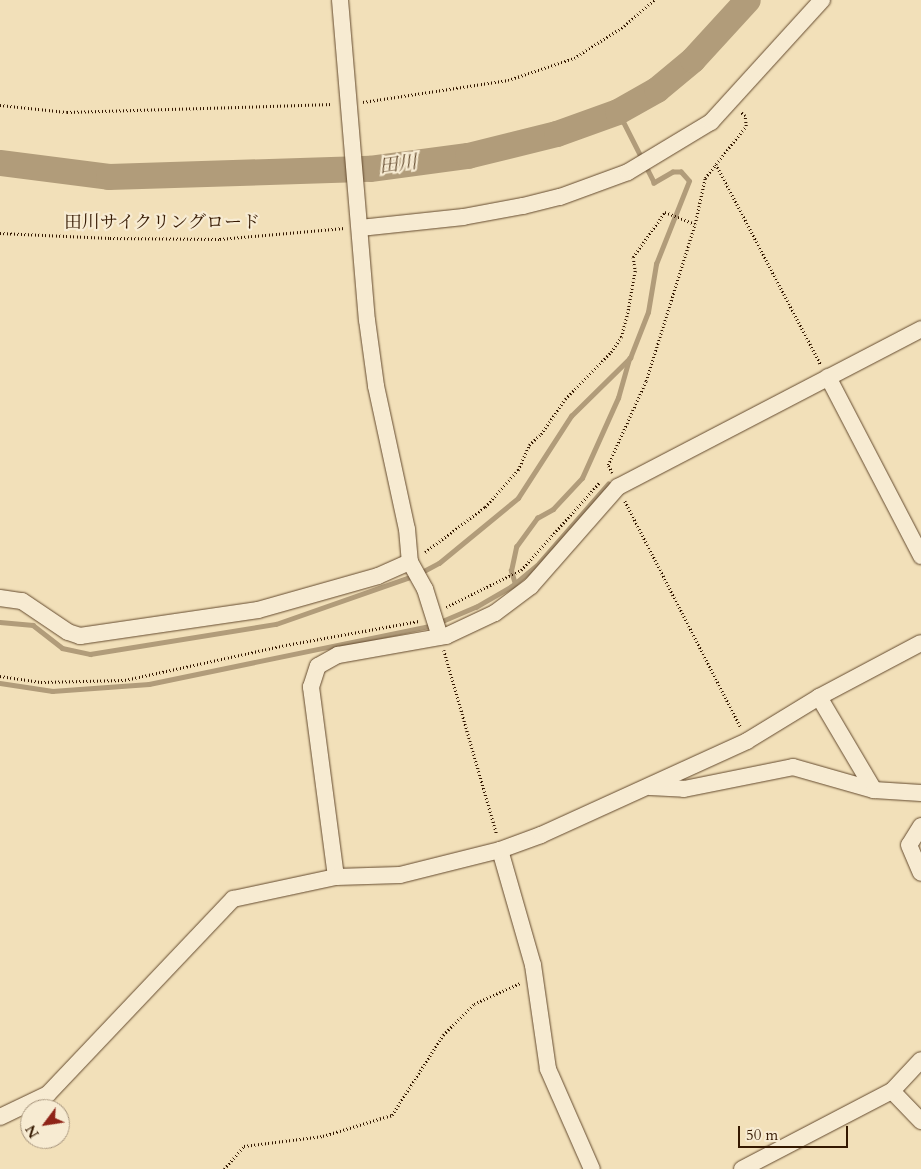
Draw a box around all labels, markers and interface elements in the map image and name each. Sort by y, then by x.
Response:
water label: 田川 [378,151,418,179]
street label: 田川サイクリングロード [63,212,261,234]
north arrow [20,1099,70,1149]
scale bar [741,1116,851,1148]
text: N [21,1121,44,1142]
text: 50 m [746,1125,778,1145]

